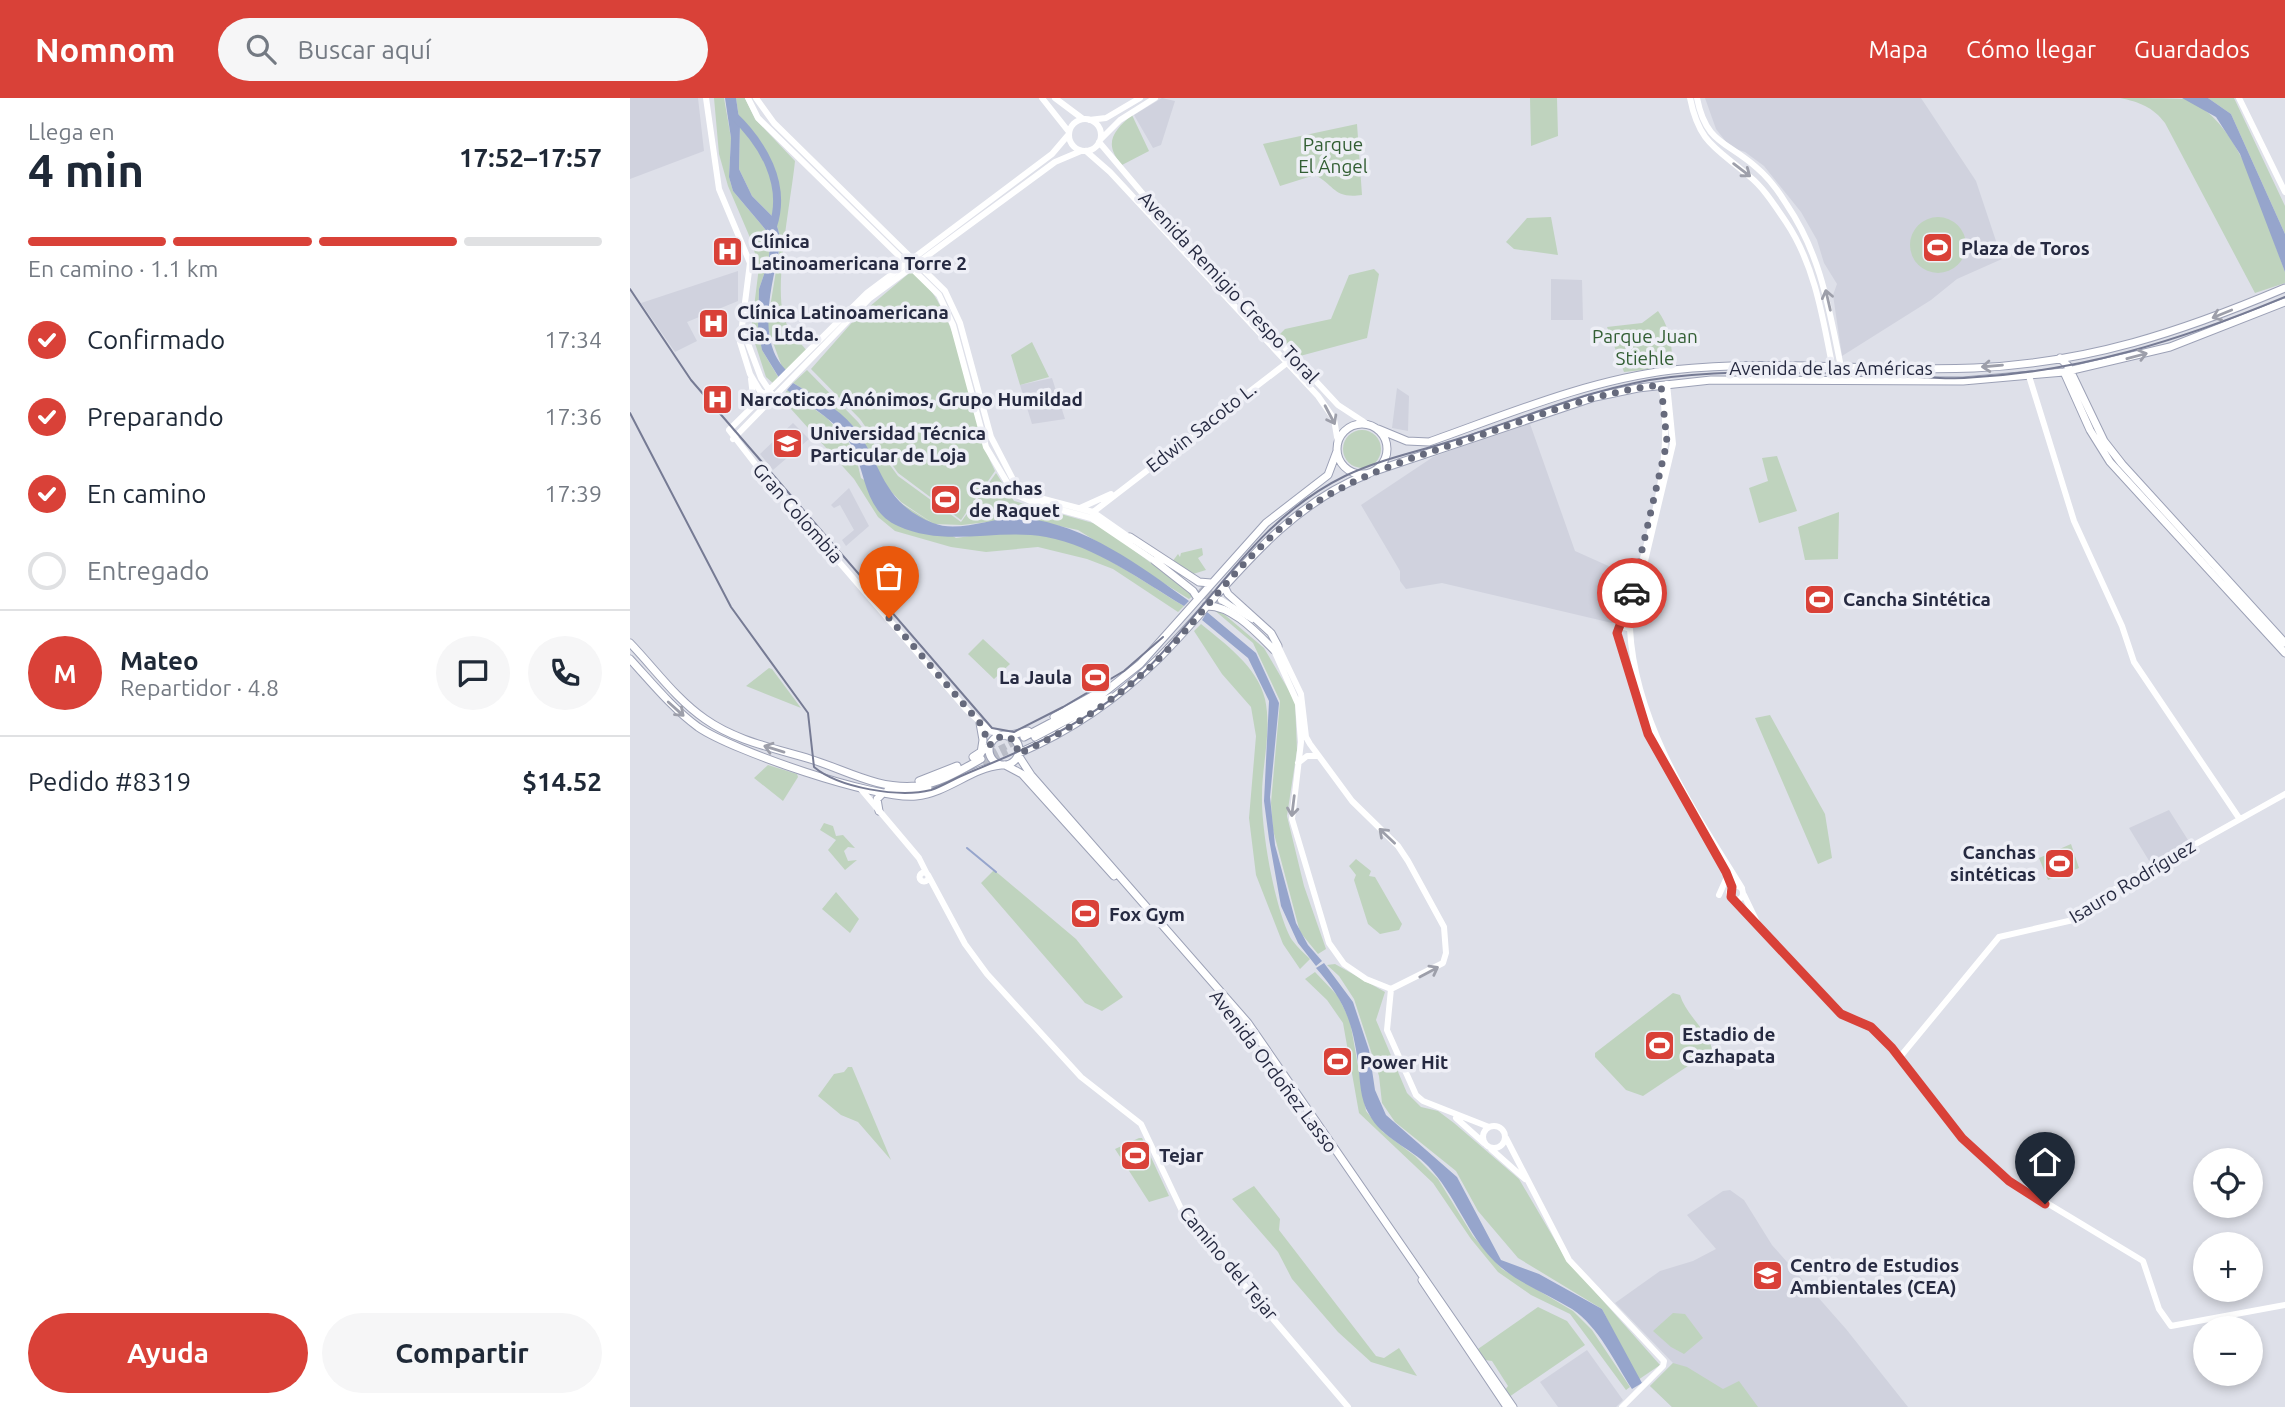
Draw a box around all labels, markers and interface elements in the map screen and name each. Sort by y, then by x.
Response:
search box [218,18,708,81]
icon: search [242,30,280,68]
text: Nomnom [35,31,176,68]
text: Buscar aquí [298,35,431,64]
text: Mapa [1868,36,1928,63]
text: Cómo llegar [1966,36,2096,63]
text: Guardados [2134,36,2250,63]
text: Llega en [28,119,115,144]
park label: Parque El Ángel [1298,133,1368,177]
text: 17:52–17:57 [459,143,602,172]
text: 4 min [28,144,144,196]
one-way arrow [1732,163,1751,178]
street label: Avenida Remigio Crespo Toral [1134,187,1324,387]
place label: Clínica Latinoamericana Torre 2 [751,230,967,274]
sports icon: Plaza de Toros [1921,231,1955,265]
hospital icon: Clínica Latinoamericana Torre 2 [711,235,745,269]
place label: Plaza de Toros [1961,237,2090,259]
text: En camino · 1.1 km [28,256,218,281]
one-way arrow [1820,289,1834,312]
place label: Clínica Latinoamericana Cia. Ltda. [737,301,949,345]
hospital icon: Clínica Latinoamericana Cia. Ltda. [697,306,731,340]
one-way arrow [2211,308,2233,321]
icon: check [28,321,66,359]
text: Confirmado [87,325,225,354]
park label: Parque Juan Stiehle [1592,325,1698,369]
text: 17:34 [544,327,602,352]
one-way arrow [2126,349,2148,362]
street label: Avenida de las Américas [1729,357,1933,379]
one-way arrow [1981,360,2004,373]
street label: Edwin Sacoto L. [1142,377,1260,477]
hospital icon: Narcoticos Anónimos, Grupo Humildad [700,382,734,416]
place label: Narcoticos Anónimos, Grupo Humildad [740,388,1083,410]
icon: check [28,398,66,436]
text: Preparando [87,402,224,431]
text: 17:36 [544,404,602,429]
one-way arrow [1324,405,1338,425]
place label: Universidad Técnica Particular de Loja [810,422,986,466]
school or university icon: Universidad Técnica Particular de Loja [770,427,804,461]
street label: Gran Colombia [749,458,847,568]
icon: check [28,475,66,513]
place label: Canchas de Raquet [969,477,1060,521]
text: En camino [87,479,207,508]
text: 17:39 [544,481,602,506]
sports icon: Canchas de Raquet [929,482,963,516]
pin [859,546,919,618]
text: Entregado [87,556,210,585]
icon: bag [870,557,908,595]
courier [1597,558,1667,628]
icon: car [1613,574,1651,612]
sports icon: Cancha Sintética [1803,582,1837,616]
place label: Cancha Sintética [1843,588,1991,610]
button: chat [436,636,510,710]
button: phone [528,636,602,710]
text: Mateo [120,646,199,675]
text: M [53,659,77,688]
sports icon: La Jaula [1078,660,1112,694]
place label: La Jaula [999,666,1072,688]
text: Repartidor · 4.8 [120,675,279,700]
one-way arrow [667,701,685,717]
one-way arrow [764,741,786,754]
text: Pedido #8319 [28,767,191,796]
text: $14.52 [522,767,602,796]
one-way arrow [1287,794,1300,817]
one-way arrow [1379,827,1396,844]
street label: Isauro Rodríguez [2065,835,2199,927]
place label: Canchas sintéticas [1950,841,2036,885]
sports icon: Canchas sintéticas [2042,846,2076,880]
sports icon: Fox Gym [1069,897,1103,931]
place label: Fox Gym [1109,903,1185,925]
one-way arrow [1418,965,1439,978]
street label: Avenida Ordoñez Lasso [1206,985,1342,1157]
place label: Estadio de Cazhapata [1682,1023,1775,1067]
sports icon: Estadio de Cazhapata [1642,1028,1676,1062]
sports icon: Power Hit [1320,1045,1354,1079]
place label: Power Hit [1360,1051,1448,1073]
pin [2015,1132,2075,1204]
sports icon: Tejar [1119,1138,1153,1172]
icon: home [2026,1143,2064,1181]
place label: Tejar [1159,1144,1204,1166]
map controls [2193,1148,2263,1386]
button: locate [2193,1148,2263,1218]
street label: Camino del Tejar [1175,1202,1283,1324]
button: + [2193,1232,2263,1302]
place label: Centro de Estudios Ambientales (CEA) [1790,1254,1959,1298]
school or university icon: Centro de Estudios Ambientales (CEA) [1750,1259,1784,1293]
button: Ayuda [28,1313,308,1393]
button: Compartir [322,1313,602,1393]
button: − [2193,1316,2263,1386]

